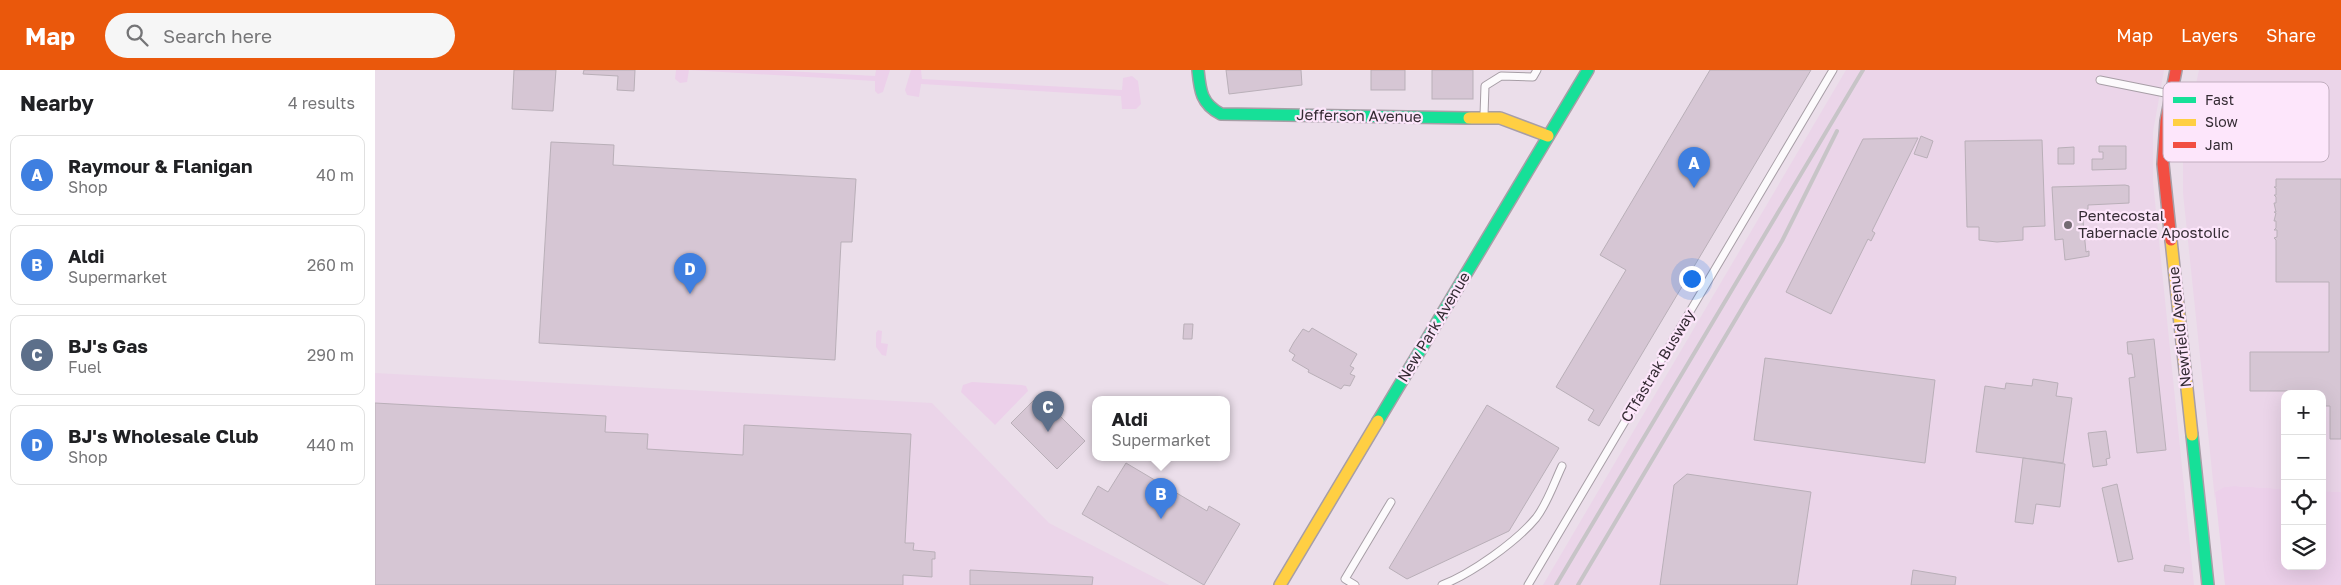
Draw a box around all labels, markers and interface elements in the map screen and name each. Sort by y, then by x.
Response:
search box [105,13,455,58]
text: Map [25,21,75,50]
icon: search [123,21,151,49]
text: Search here [163,24,272,47]
text: Map [2116,24,2153,46]
text: Layers [2181,24,2238,46]
text: Share [2266,24,2316,46]
legend [2163,82,2329,162]
text: Nearby [20,90,94,116]
text: Fast [2205,91,2234,108]
text: 4 results [288,93,355,113]
street label: Jefferson Avenue [1296,105,1422,125]
text: Slow [2205,113,2238,130]
text: Jam [2205,136,2233,153]
pin: A [1678,147,1710,188]
text: Raymour & Flanigan [68,154,252,177]
text: A [31,165,43,185]
text: 40 m [316,165,354,185]
text: Shop [68,177,108,197]
place label: Pentecostal Tabernacle Apostolic [2078,206,2229,241]
marker: Pentecostal Tabernacle Apostolic [2062,219,2074,231]
text: Aldi [68,244,104,267]
pin: D [674,253,706,294]
text: B [31,255,43,275]
text: 260 m [307,255,354,275]
your location [1679,266,1705,292]
street label: Newfield Avenue [2164,266,2194,388]
text: Supermarket [68,267,167,287]
street label: New Park Avenue [1393,268,1473,385]
street label: CTfastrak Busway [1616,305,1698,425]
text: BJ's Gas [68,334,148,357]
text: C [31,345,43,365]
text: 290 m [307,345,354,365]
text: Fuel [68,357,102,377]
map controls [2281,390,2326,570]
button: + [2281,390,2326,435]
pin: C [1032,391,1064,432]
popup [1092,396,1230,461]
text: Aldi [1111,407,1148,430]
text: BJ's Wholesale Club [68,424,258,447]
text: Supermarket [1111,430,1211,450]
text: D [31,435,43,455]
text: 440 m [306,435,354,455]
button: − [2281,435,2326,480]
text: Shop [68,447,108,467]
pin: B [1145,478,1177,519]
button: locate [2281,480,2326,525]
button: layers [2281,525,2326,570]

